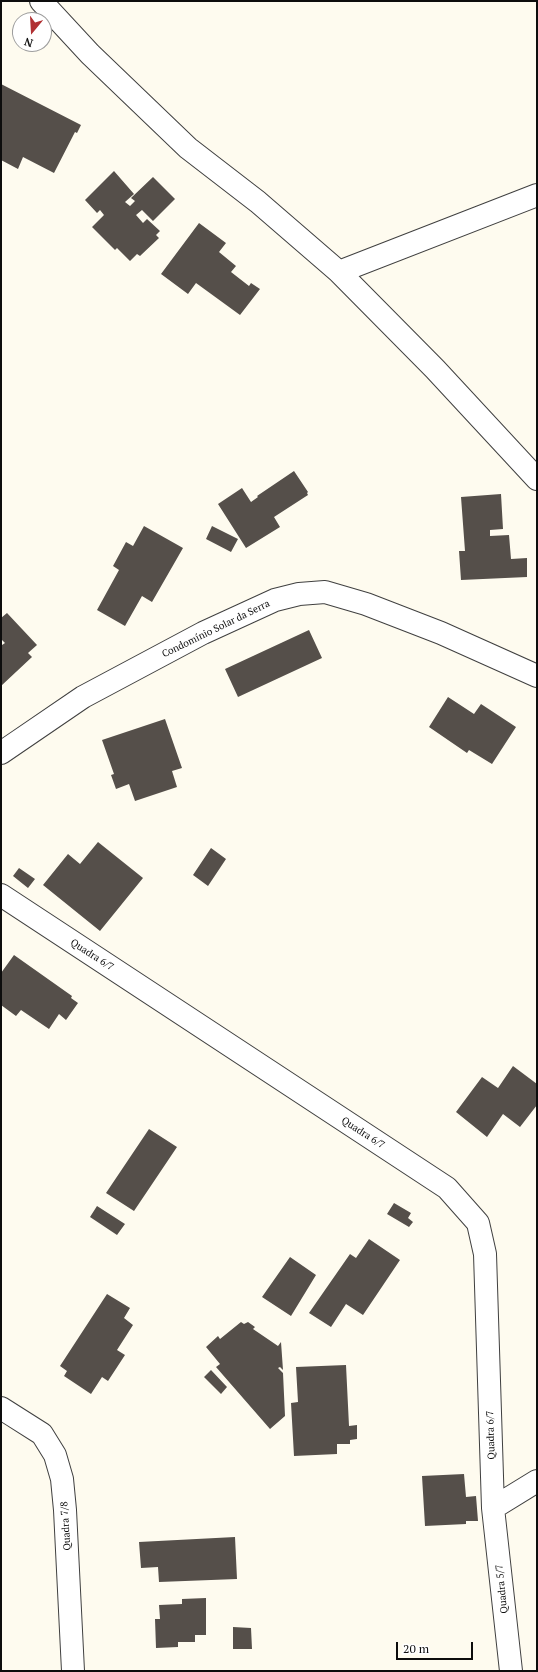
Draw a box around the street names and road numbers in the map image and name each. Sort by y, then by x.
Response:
street label: Condomínio Solar da Serra [160,598,272,660]
street label: Quadra 6/7 [68,937,116,973]
street label: Quadra 6/7 [339,1115,387,1151]
street label: Quadra 6/7 [484,1410,498,1460]
street label: Quadra 7/8 [58,1501,74,1551]
street label: Quadra 5/7 [493,1564,511,1614]

